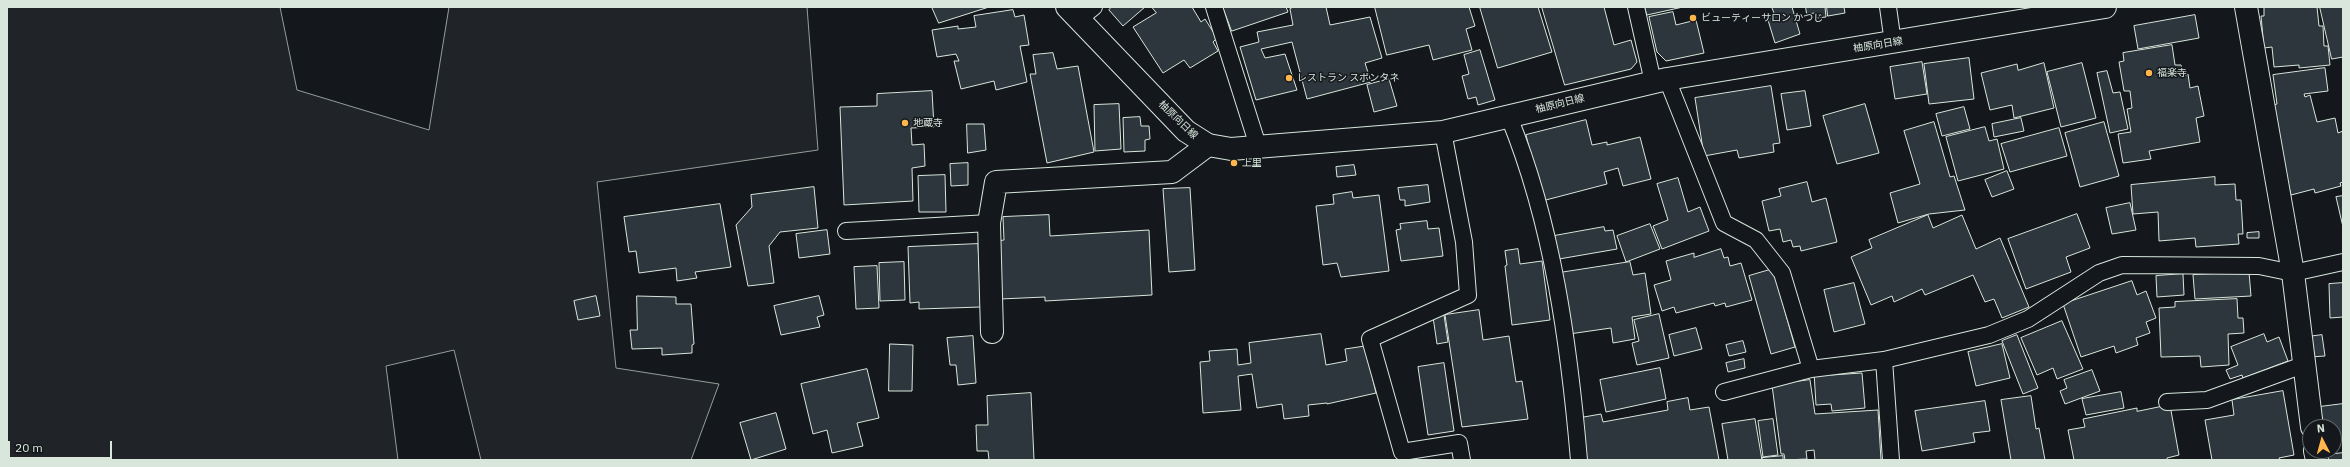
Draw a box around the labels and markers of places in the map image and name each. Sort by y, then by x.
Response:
place label: ビューティーサロン かつじ [1701,12,1823,24]
marker: ビューティーサロン かつじ [1688,13,1698,23]
place label: 福楽寺 [2157,67,2187,79]
marker: 福楽寺 [2144,68,2154,78]
place label: レストラン スポンタネ [1297,72,1399,84]
marker: レストラン スポンタネ [1284,73,1294,83]
place label: 地蔵寺 [913,117,943,129]
marker: 地蔵寺 [900,118,910,128]
place label: 上里 [1242,157,1262,169]
marker: 上里 [1229,158,1239,168]

